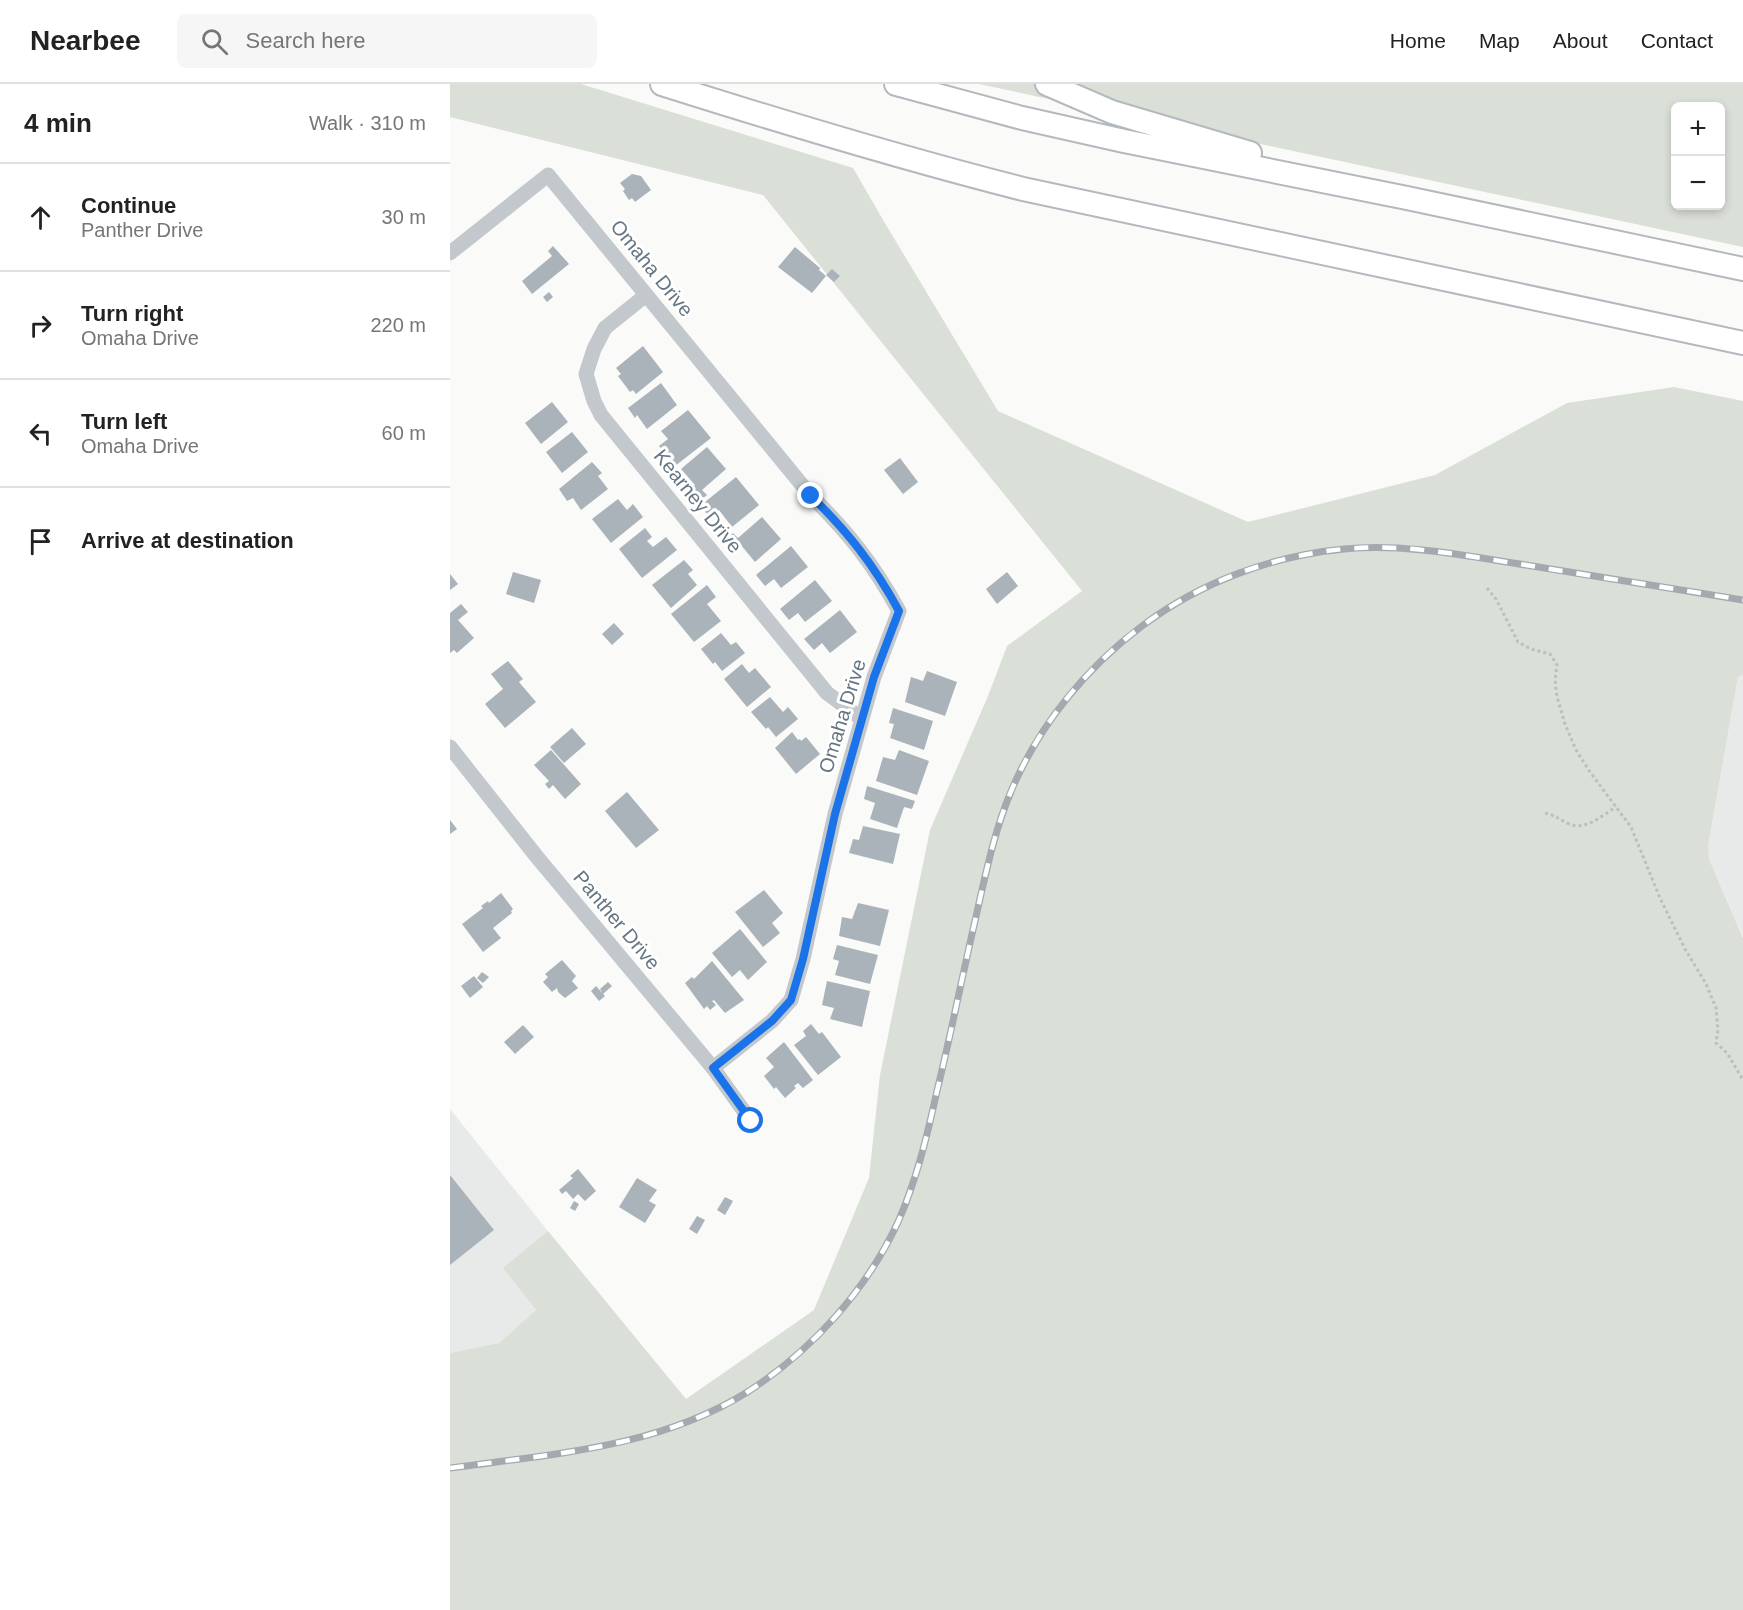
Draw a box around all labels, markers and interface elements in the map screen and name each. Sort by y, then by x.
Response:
search box [177,14,597,68]
text: Nearbee [30,25,141,56]
icon: search [198,25,231,58]
text: Search here [246,28,365,53]
text: Home [1390,29,1446,52]
text: Map [1479,29,1520,52]
text: About [1553,29,1608,52]
text: Contact [1641,29,1713,52]
map controls [1671,102,1725,210]
button: + [1671,102,1725,156]
text: 4 min [24,108,92,138]
text: Walk · 310 m [309,112,426,134]
button: − [1671,156,1725,210]
text: Continue [81,193,176,218]
icon: ahead [24,201,57,234]
text: 30 m [382,206,426,228]
street label: Omaha Drive [606,215,698,321]
text: Panther Drive [81,219,203,241]
text: Turn right [81,301,183,326]
icon: right [24,309,57,342]
text: 220 m [370,314,426,336]
text: Omaha Drive [81,327,199,349]
text: Turn left [81,409,167,434]
icon: left [24,417,57,450]
text: 60 m [382,422,426,444]
text: Omaha Drive [81,435,199,457]
street label: Kearney Drive [650,445,746,557]
route end [797,482,823,508]
icon: arrive [24,525,57,558]
text: Arrive at destination [81,528,294,553]
street label: Omaha Drive [814,656,870,776]
street label: Panther Drive [569,866,665,974]
route start [737,1107,763,1133]

